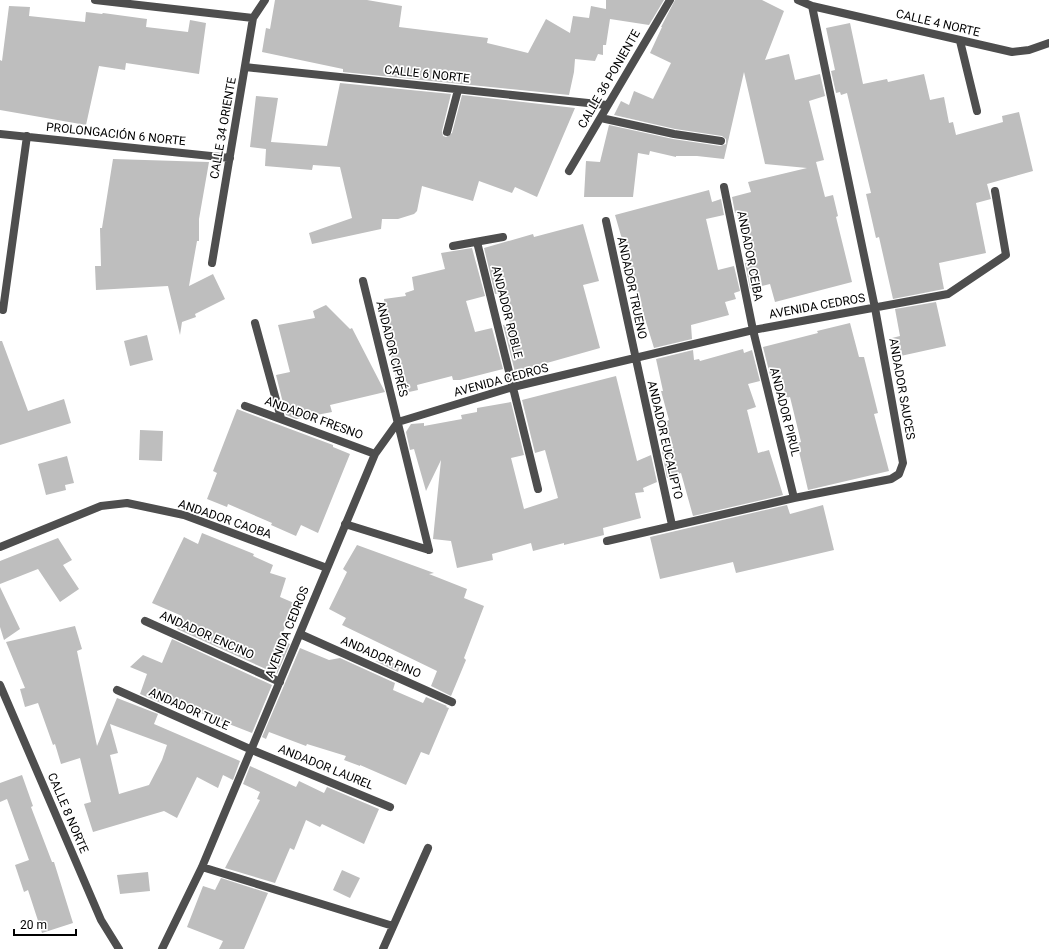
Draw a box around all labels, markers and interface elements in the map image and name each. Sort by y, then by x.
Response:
street label: CALLE 4 NORTE [895,7,982,40]
street label: CALLE 36 PONIENTE [575,27,643,131]
street label: CALLE 6 NORTE [384,63,471,85]
street label: CALLE 34 ORIENTE [207,76,239,180]
street label: PROLONGACIÓN 6 NORTE [45,119,187,148]
street label: ANDADOR CEIBA [734,210,766,302]
street label: ANDADOR TRUENO [614,236,650,340]
street label: ANDADOR ROBLE [489,264,525,360]
street label: AVENIDA CEDROS [768,291,866,321]
street label: ANDADOR CIPRÉS [373,299,412,398]
street label: ANDADOR SAUCES [886,337,918,441]
street label: AVENIDA CEDROS [452,361,550,399]
street label: ANDADOR PIRUL [767,366,803,458]
street label: ANDADOR EUCALIPTO [645,379,685,501]
street label: ANDADOR FRESNO [263,394,365,442]
street label: ANDADOR CAOBA [177,496,274,542]
street label: AVENIDA CEDROS [262,584,312,680]
street label: ANDADOR ENCINO [158,608,256,662]
street label: ANDADOR PINO [339,633,423,681]
street label: ANDADOR TULE [147,685,232,733]
street label: ANDADOR LAUREL [276,742,376,793]
street label: CALLE 8 NORTE [45,771,91,855]
scale bar [14,911,76,937]
text: 20 m [20,918,47,932]

